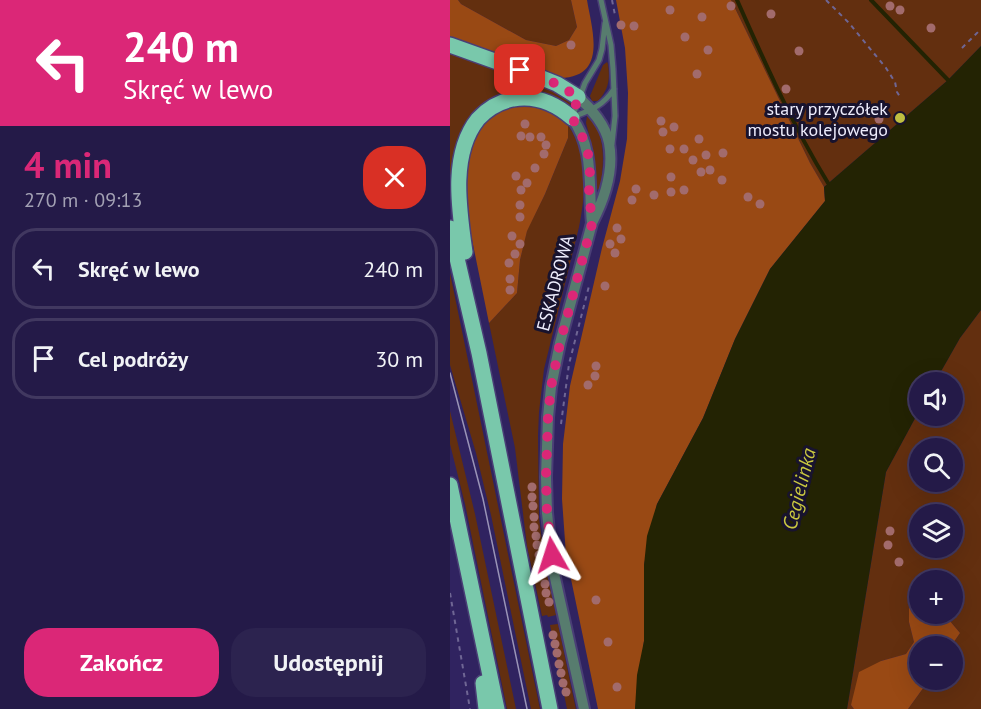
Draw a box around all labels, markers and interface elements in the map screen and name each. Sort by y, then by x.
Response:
text: 240 m [123,19,239,74]
icon: left [24,24,102,102]
pin [494,44,545,95]
icon: arrive [503,53,536,86]
text: Skręć w lewo [123,72,273,106]
place label: stary przyczółek mostu kolejowego [748,97,888,141]
marker: stary przyczółek mostu kolejowego [893,111,907,125]
text: 4 min [24,141,112,188]
button: close [363,146,426,209]
text: 270 m · 09:13 [24,187,142,213]
street label: ESKADROWA [531,232,579,334]
icon: left [27,252,60,285]
text: Skręć w lewo [78,255,199,283]
text: 240 m [363,255,423,283]
icon: arrive [27,342,60,375]
text: Cel podróży [78,345,188,373]
text: 30 m [375,345,423,373]
map controls [909,372,963,690]
button: sound [909,372,963,426]
button: search [909,438,963,492]
water label: Cegielinka [776,445,822,532]
button: layers [909,504,963,558]
position arrow [520,523,584,587]
button: + [909,570,963,624]
button: Zakończ [24,628,219,697]
button: Udostępnij [231,628,426,697]
button: − [909,636,963,690]

